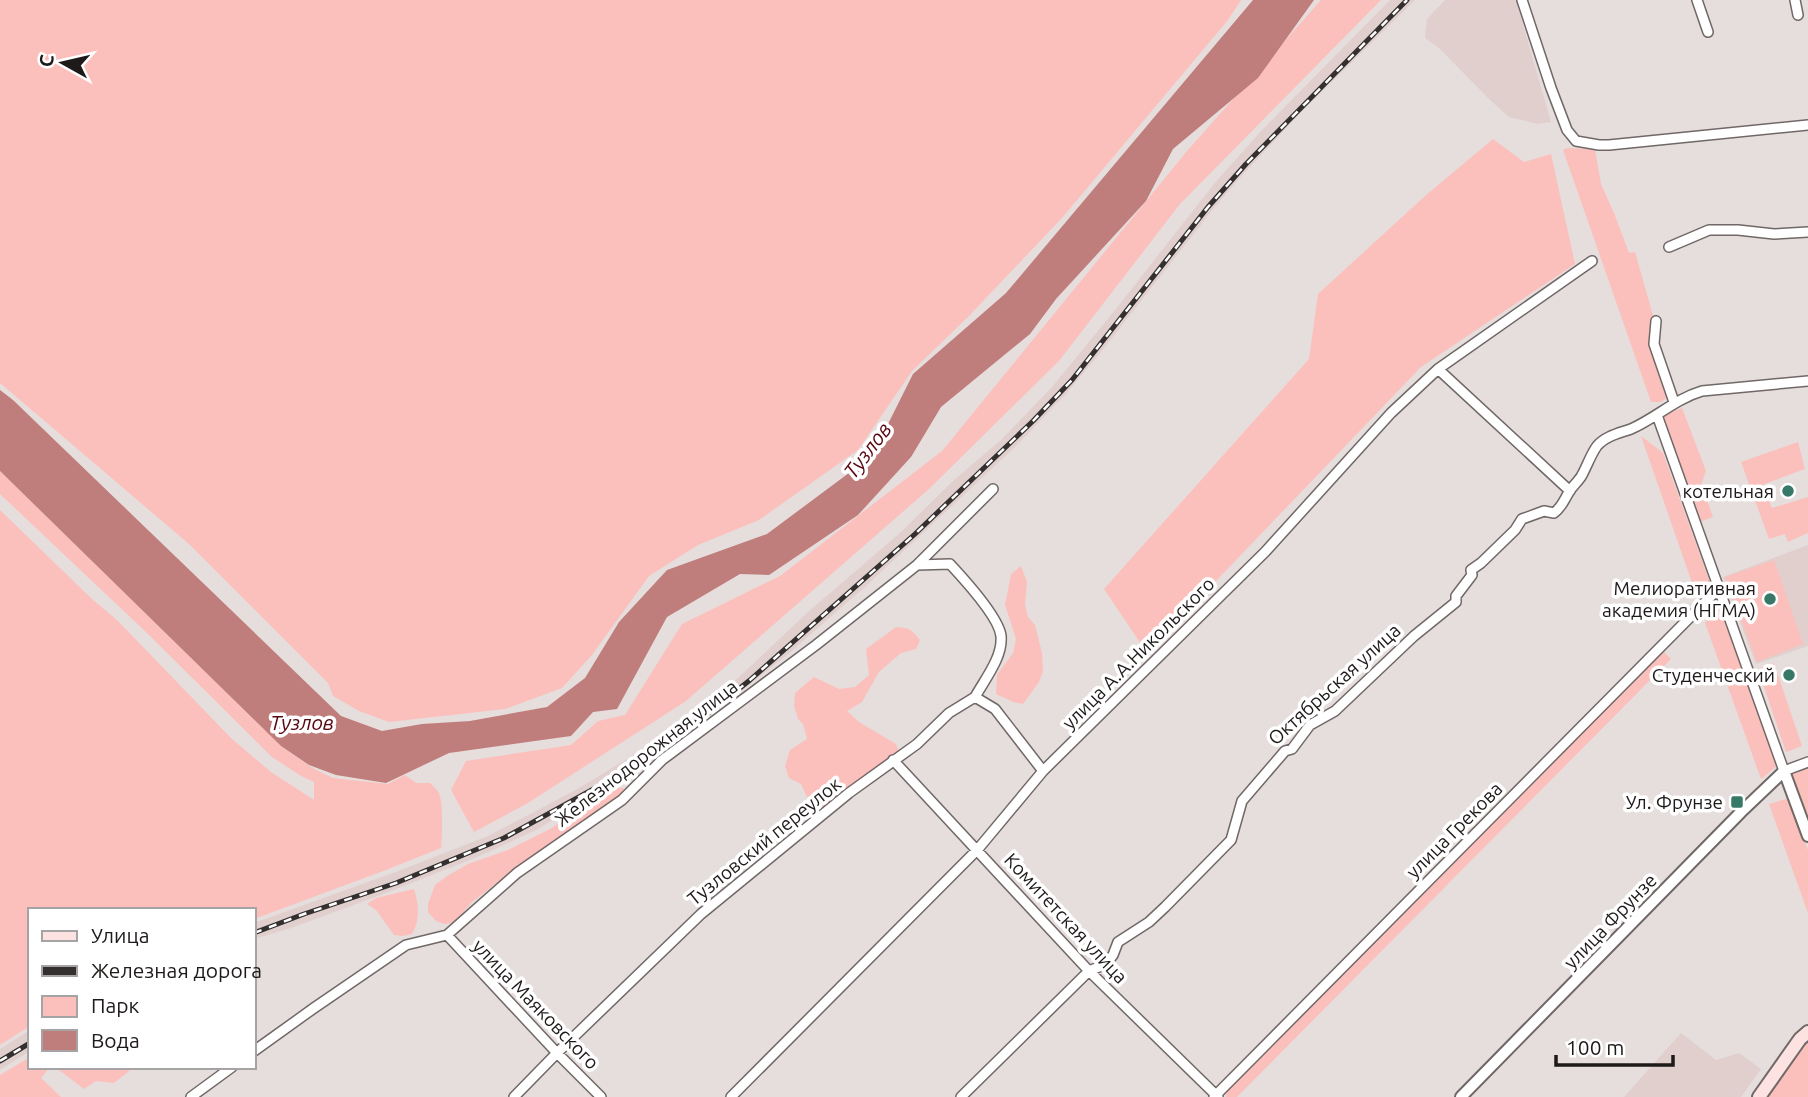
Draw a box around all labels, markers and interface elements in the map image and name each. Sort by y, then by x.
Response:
north arrow [28,28,98,98]
text: С [34,53,58,68]
water label: Тузлов [838,417,896,483]
place label: котельная [1683,480,1774,502]
marker: котельная [1780,483,1796,499]
street label: улица А.А.Никольского [1057,572,1219,734]
place label: Мелиоративная академия (НГМА) [1602,577,1756,621]
marker: Мелиоративная академия (НГМА) [1762,591,1778,607]
street label: Октябрьская улица [1263,619,1405,749]
place label: Студенческий [1652,664,1775,686]
marker: Студенческий [1781,667,1797,683]
street label: Железнодорожная улица [550,675,742,831]
water label: Тузлов [270,710,334,734]
street label: Тузловский переулок [683,772,845,910]
street label: улица Грекова [1401,777,1507,883]
place label: Ул. Фрунзе [1626,791,1723,813]
marker: Ул. Фрунзе [1729,794,1745,810]
street label: Комитетская улица [1000,848,1132,988]
street label: улица Фрунзе [1559,869,1661,973]
legend [28,908,256,1069]
text: Улица [91,923,149,947]
street label: улица Маяковского [468,934,604,1074]
text: Железная дорога [91,958,262,982]
text: Парк [91,993,140,1017]
scale bar [1556,1024,1673,1068]
text: Вода [91,1028,140,1052]
text: 100 m [1566,1035,1624,1059]

